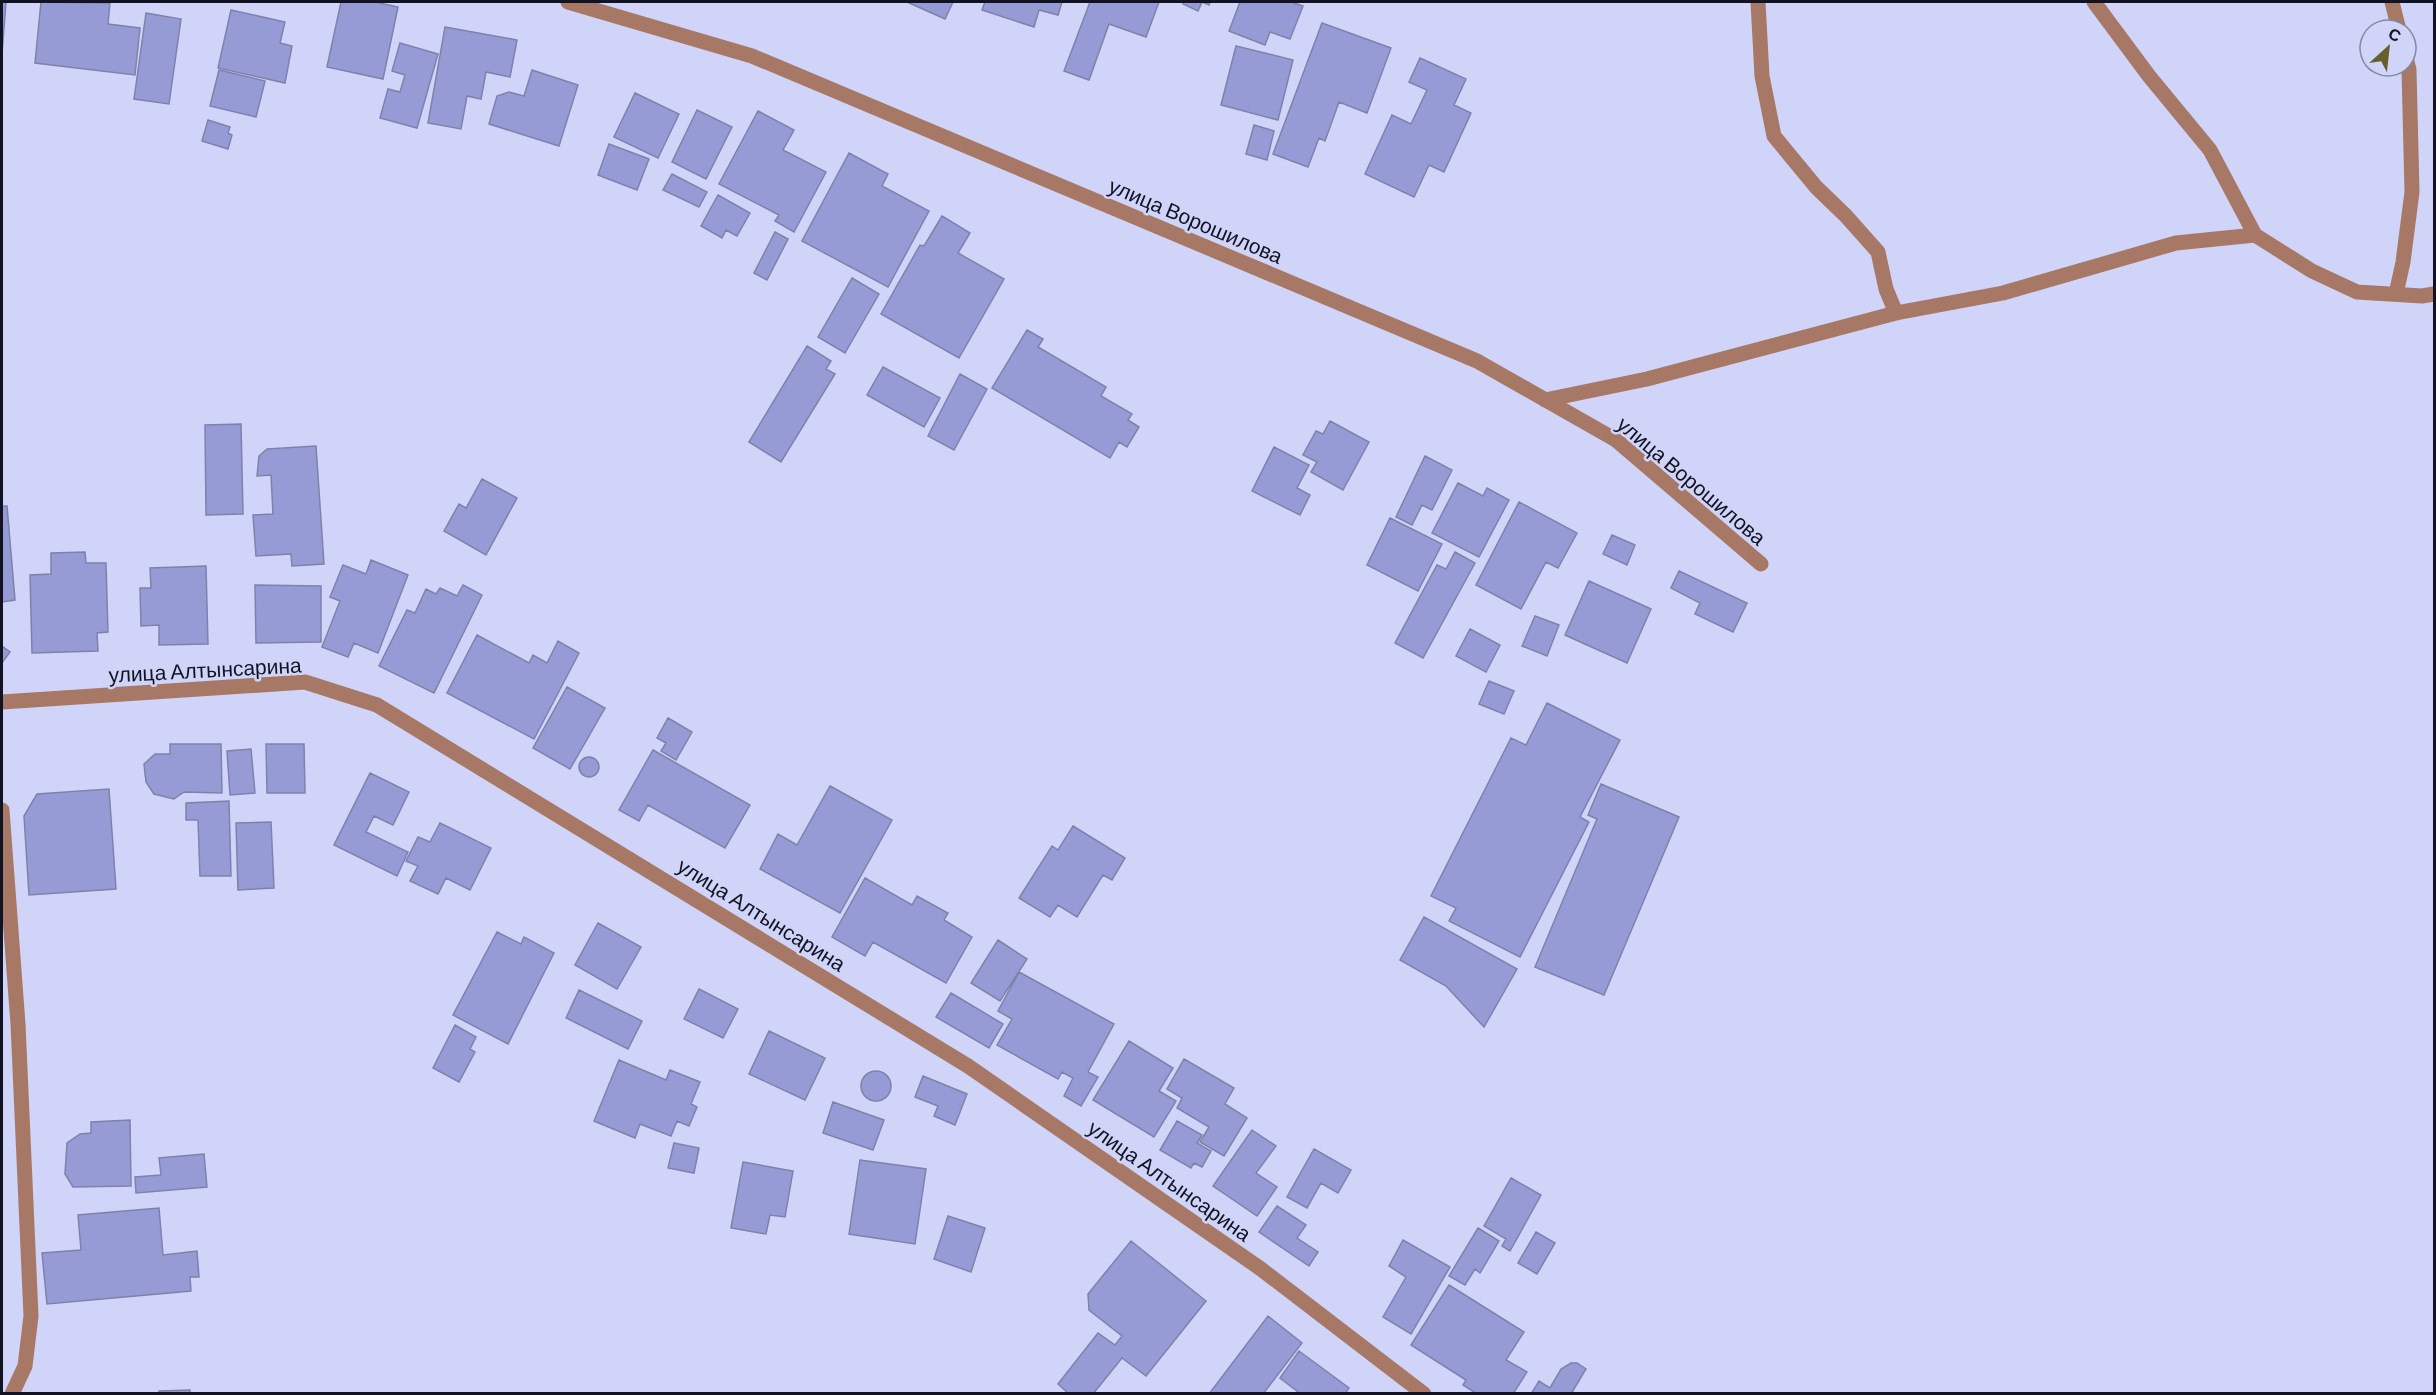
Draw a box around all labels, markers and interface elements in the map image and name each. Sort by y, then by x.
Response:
north arrow [2358,18,2418,78]
text: С [2386,23,2405,45]
street label: улица Ворошилова [1105,172,1287,268]
street label: улица Ворошилова [1613,411,1772,550]
street label: улица Алтынсарина [108,651,303,687]
street label: улица Алтынсарина [673,852,851,976]
street label: улица Алтынсарина [1084,1114,1257,1246]

